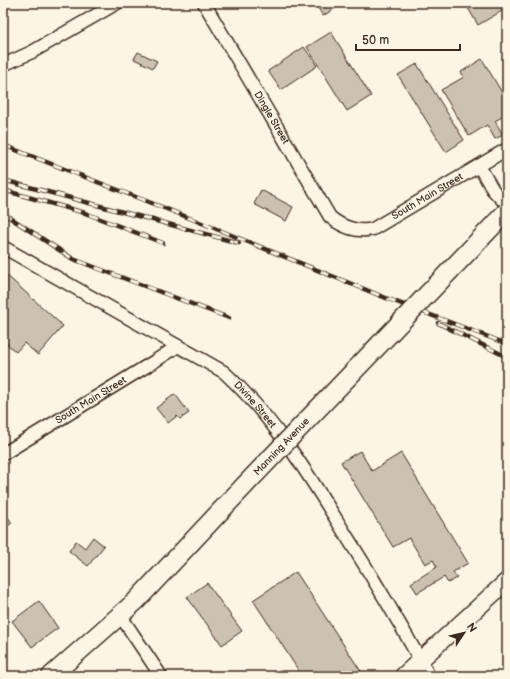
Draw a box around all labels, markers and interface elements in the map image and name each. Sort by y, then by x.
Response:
scale bar [356,26,460,52]
text: 50 m [362,33,389,48]
street label: Dingle Street [251,89,292,146]
street label: South Main Street [390,171,465,222]
street label: South Main Street [53,374,128,426]
street label: Divine Street [231,379,279,430]
street label: Manning Avenue [251,415,312,478]
north arrow [444,613,484,653]
text: N [464,620,479,635]

